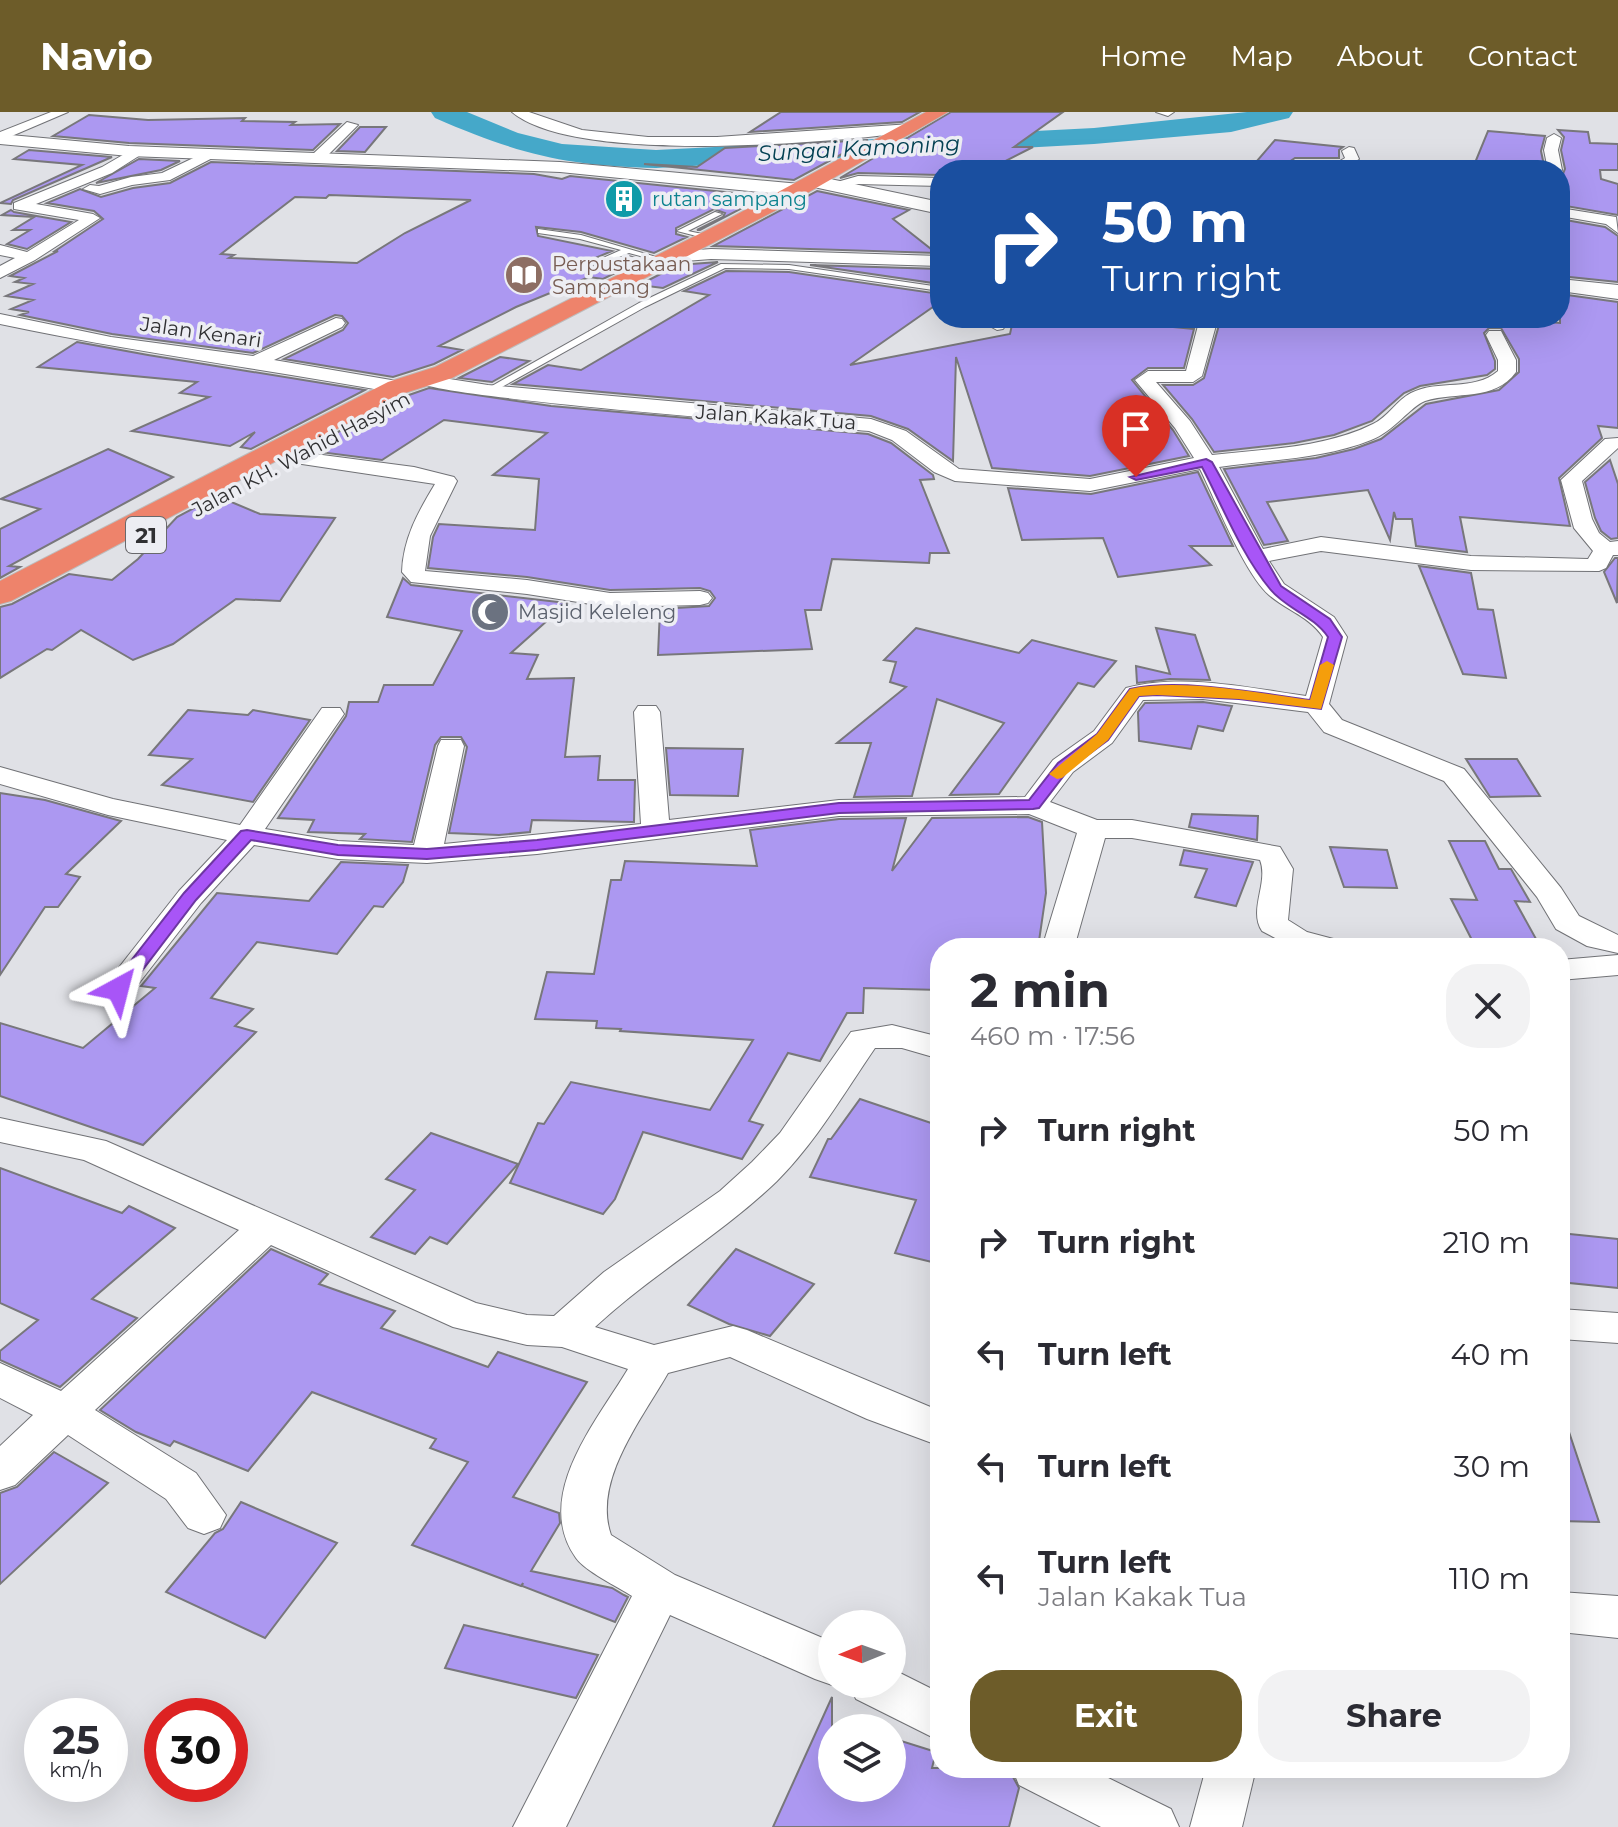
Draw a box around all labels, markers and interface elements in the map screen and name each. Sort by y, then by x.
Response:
text: Navio [40,33,153,80]
text: Home [1100,39,1187,73]
text: Map [1231,39,1293,73]
text: About [1337,39,1424,73]
text: Contact [1468,39,1578,73]
water label: Sungai Kamoning [757,130,961,167]
building icon: rutan sampang [603,178,645,220]
place label: rutan sampang [652,187,807,211]
text: 50 m [1102,188,1248,256]
icon: right [970,192,1074,296]
place label: Perpustakaan Sampang [552,252,691,299]
library icon: Perpustakaan Sampang [503,254,545,296]
text: Turn right [1102,256,1282,300]
street label: Jalan Kenari [138,311,263,352]
street label: Jalan KH. Wahid Hasyim [187,386,414,522]
pin [1102,395,1170,477]
street label: Jalan Kakak Tua [694,399,857,435]
icon: arrive [1114,407,1158,451]
road number: 21 [126,517,166,553]
mosque icon: Masjid Keleleng [469,591,511,633]
place label: Masjid Keleleng [518,600,676,624]
position arrow [76,947,160,1031]
text: 2 min [970,961,1110,1019]
button: close [1446,964,1530,1048]
text: 460 m · 17:56 [970,1020,1135,1052]
icon: right [970,1108,1014,1152]
text: Turn right [1038,1112,1195,1149]
text: 50 m [1453,1112,1530,1149]
icon: right [970,1220,1014,1264]
text: Turn right [1038,1224,1195,1261]
text: 210 m [1443,1224,1530,1261]
icon: left [970,1332,1014,1376]
text: Turn left [1038,1336,1171,1373]
text: 40 m [1451,1336,1530,1373]
icon: left [970,1444,1014,1488]
text: Turn left [1038,1448,1171,1485]
text: 30 m [1454,1448,1530,1485]
text: Turn left [1038,1544,1171,1581]
icon: left [970,1556,1014,1600]
text: 110 m [1449,1560,1530,1597]
text: Jalan Kakak Tua [1038,1581,1247,1613]
north arrow [818,1610,906,1698]
map controls [818,1610,906,1802]
button: Exit [970,1670,1242,1762]
button: Share [1258,1670,1530,1762]
speed limit sign: 30 [144,1698,248,1802]
button: layers [818,1714,906,1802]
text: 25 [52,1715,100,1764]
text: km/h [49,1758,103,1782]

